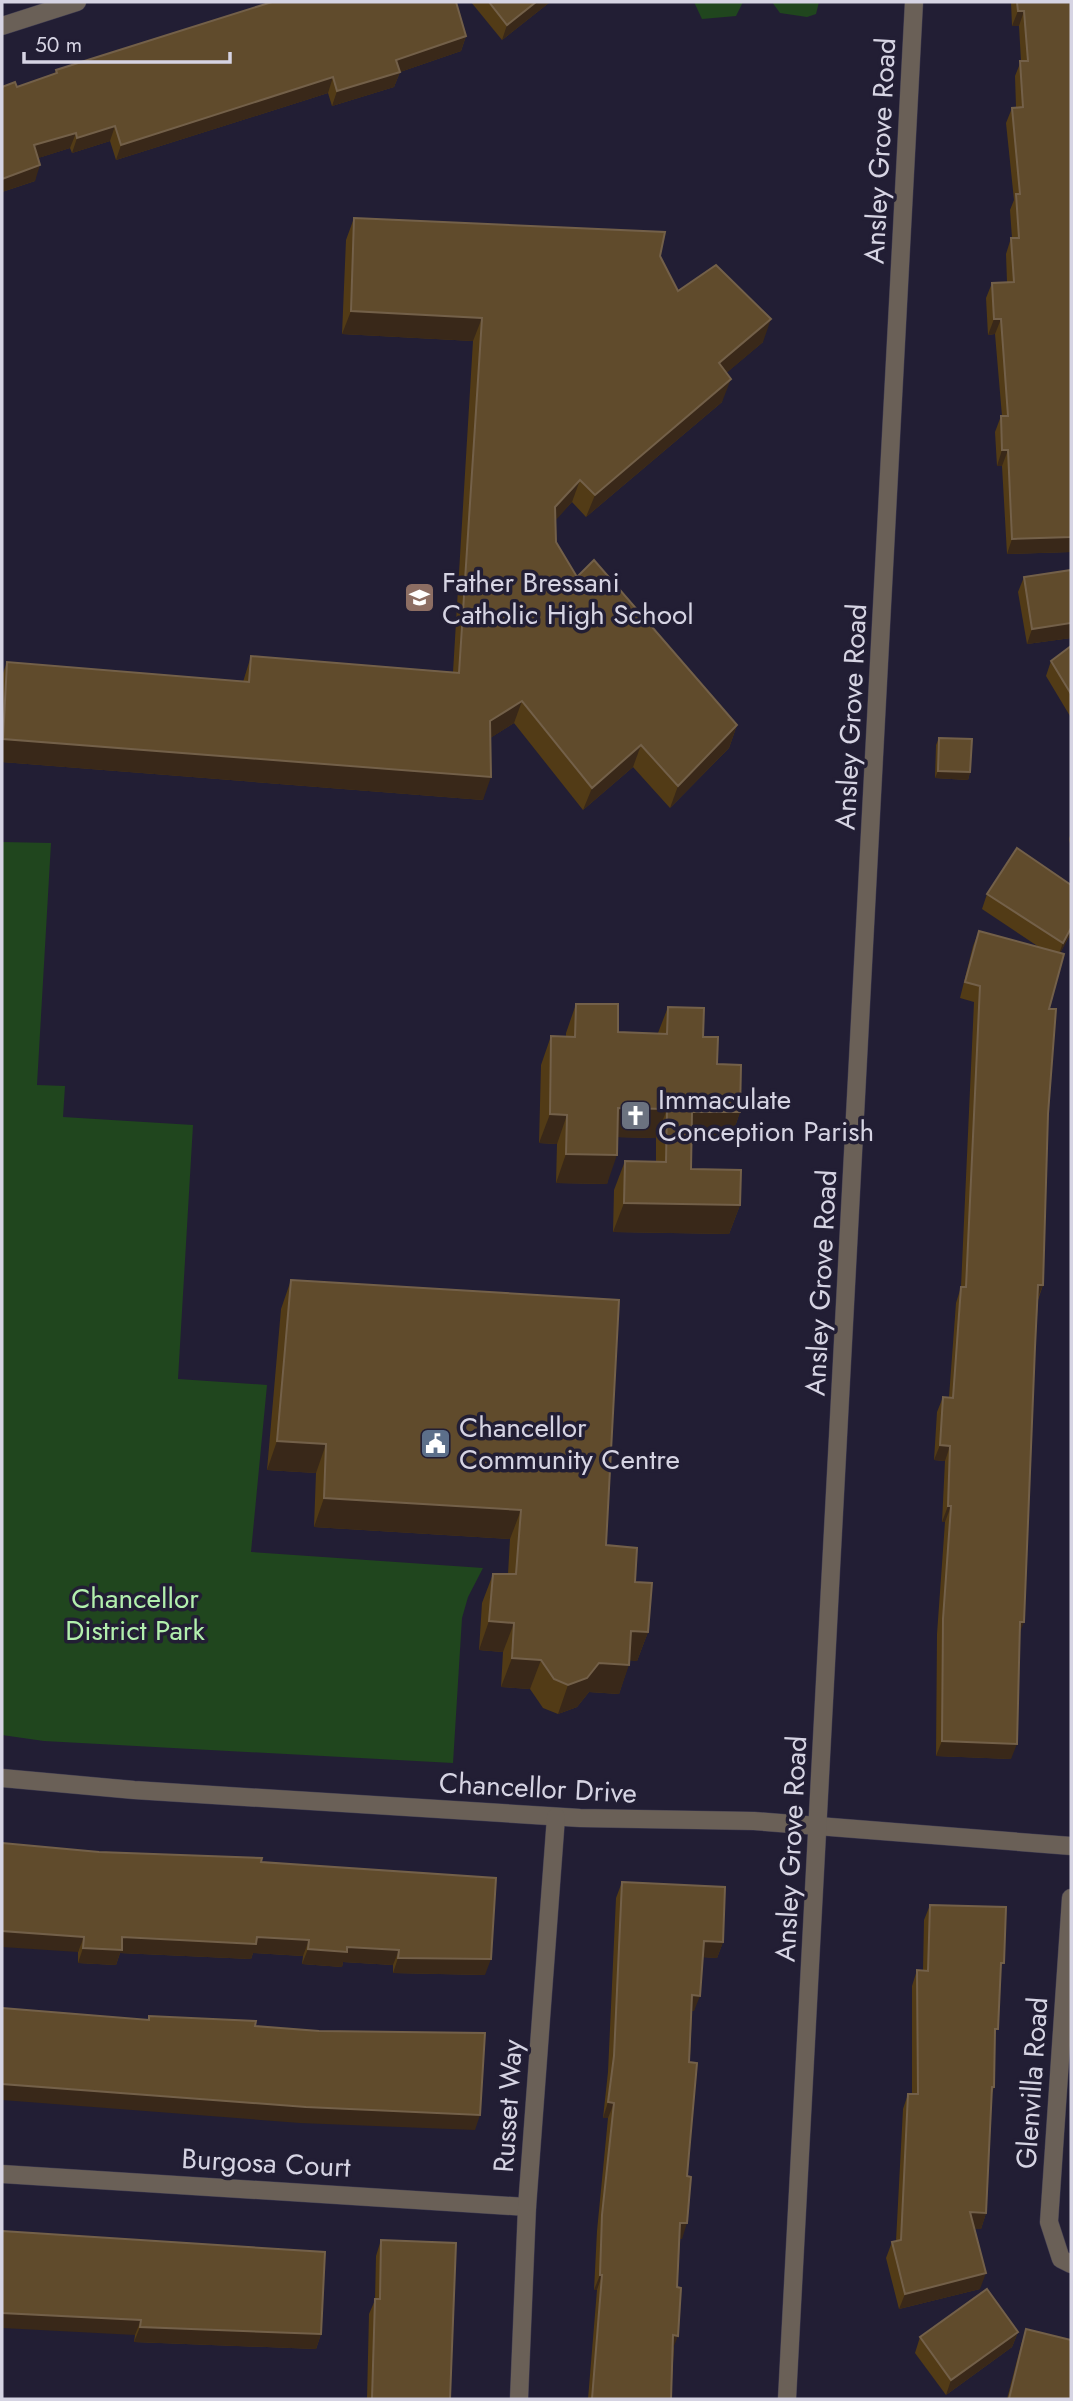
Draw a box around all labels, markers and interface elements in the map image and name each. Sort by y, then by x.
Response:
scale bar [24,21,231,65]
text: 50 m [35,30,82,60]
street label: Ansley Grove Road [854,37,906,265]
place label: Father Bressani Catholic High School [442,562,694,635]
school or university icon: Father Bressani Catholic High School [402,581,436,615]
street label: Ansley Grove Road [825,603,877,831]
place label: Immaculate Conception Parish [658,1079,874,1152]
church icon: Immaculate Conception Parish [618,1098,652,1132]
street label: Ansley Grove Road [795,1169,847,1397]
place label: Chancellor Community Centre [459,1407,680,1480]
public building icon: Chancellor Community Centre [419,1426,453,1460]
park label: Chancellor District Park [65,1578,205,1651]
street label: Ansley Grove Road [765,1735,817,1963]
street label: Chancellor Drive [438,1762,638,1814]
street label: Glenvilla Road [1006,1996,1058,2170]
street label: Russet Way [483,2038,533,2174]
street label: Burgosa Court [180,2138,352,2188]

